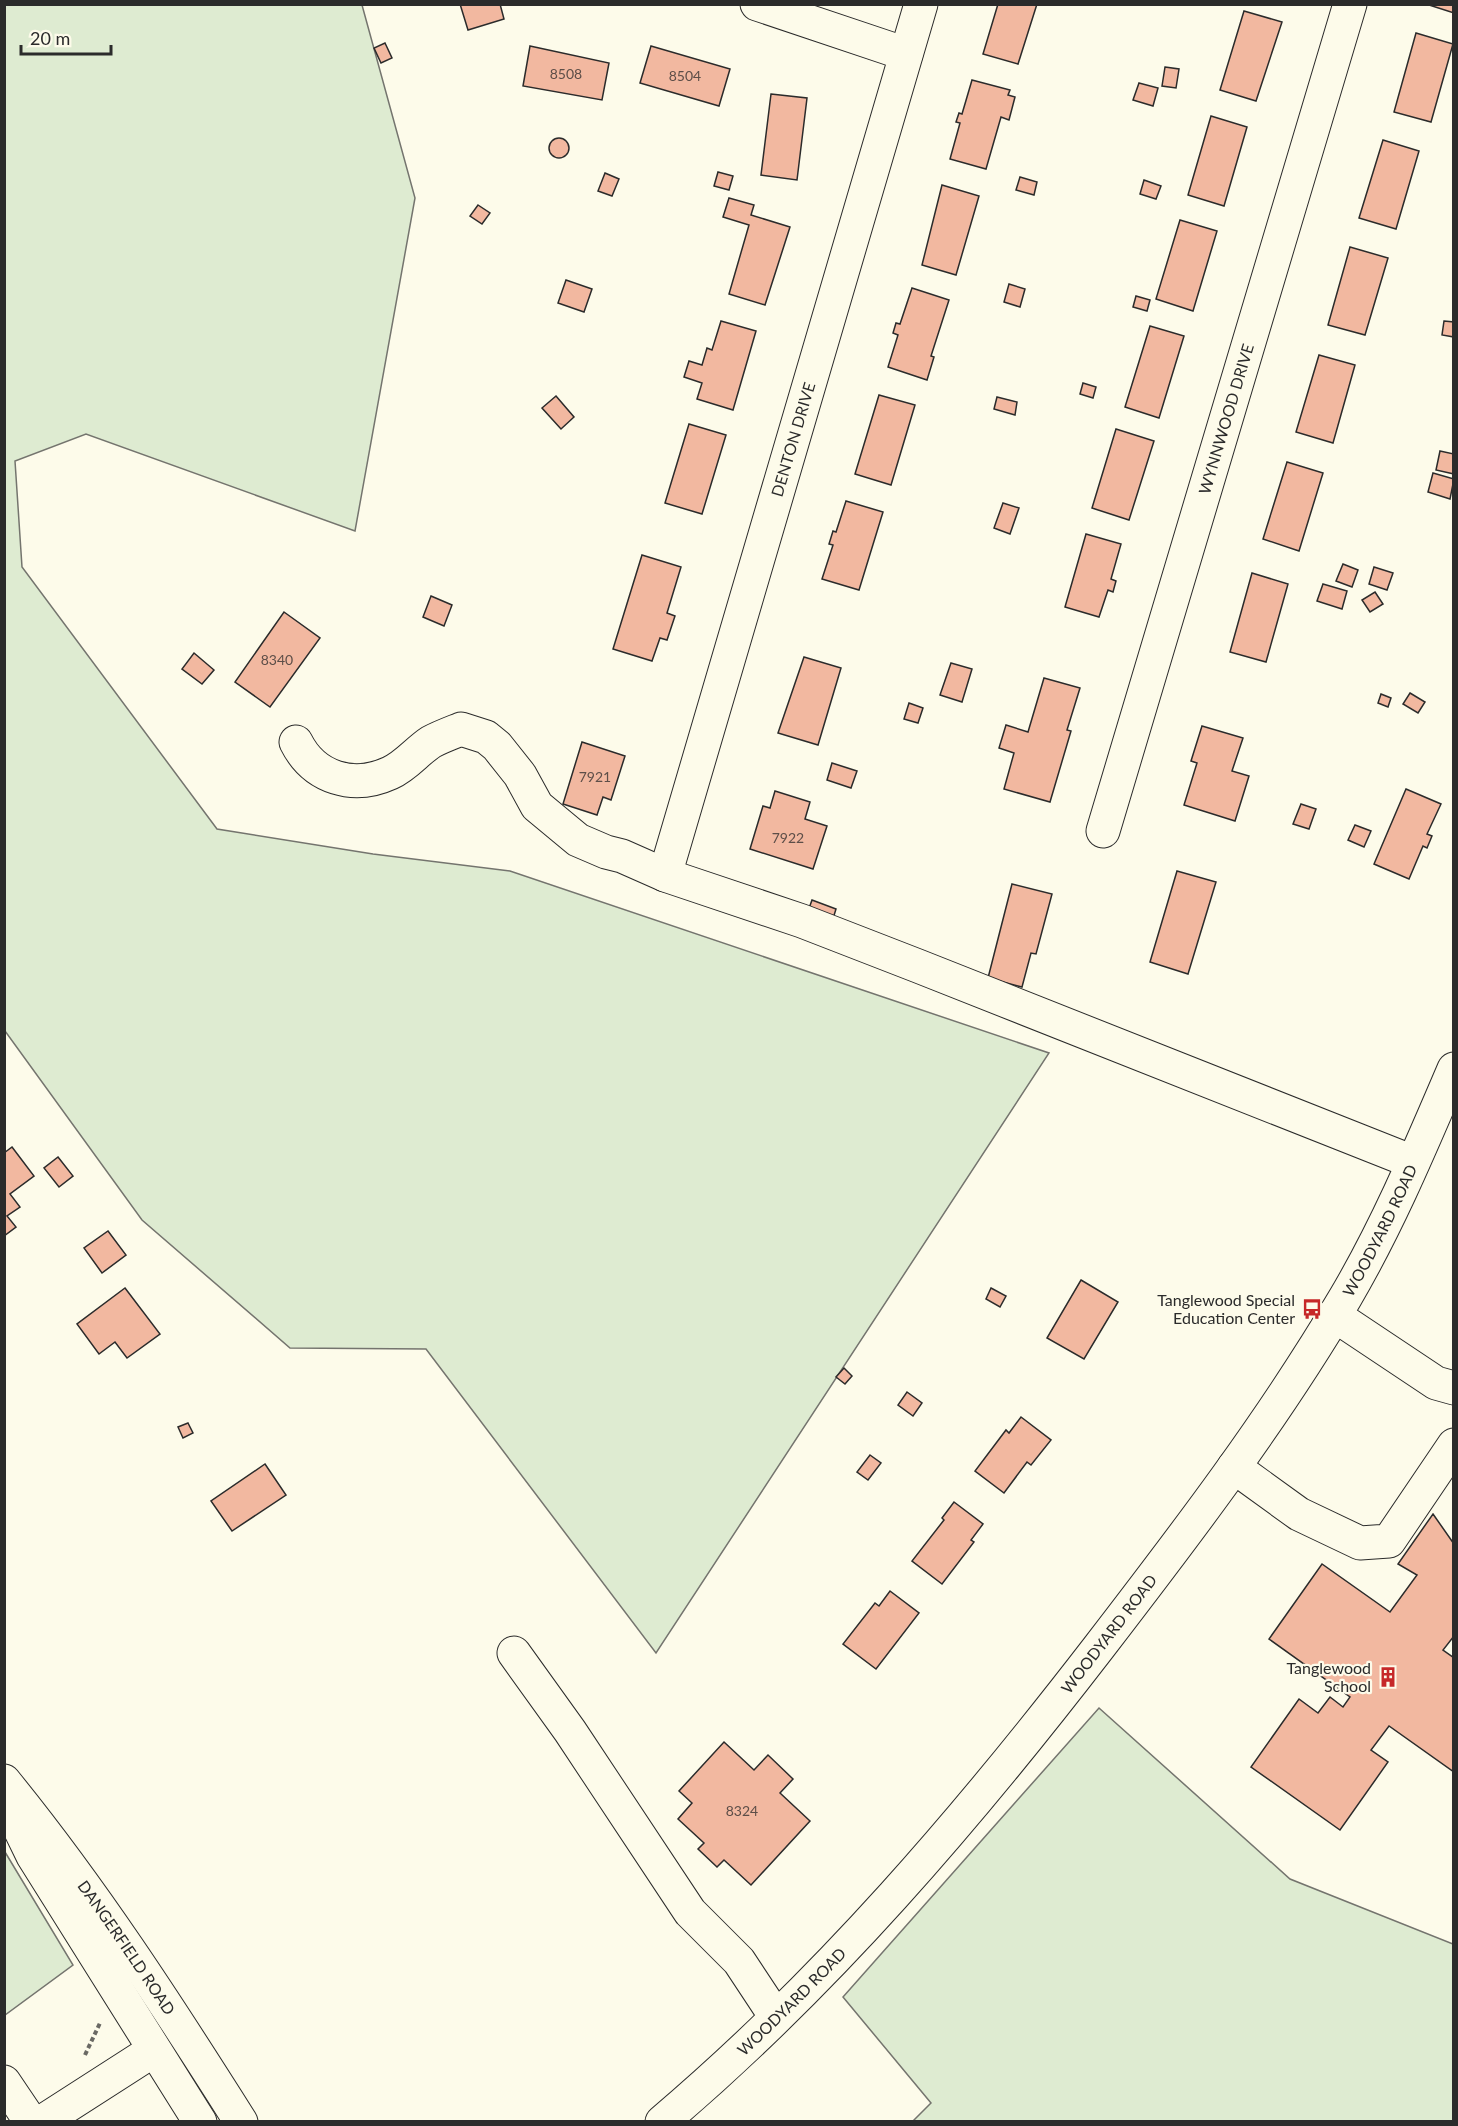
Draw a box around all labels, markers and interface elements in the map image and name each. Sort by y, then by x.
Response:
scale bar [21,18,111,56]
text: 20 m [30,27,70,49]
house number: 8508 [550,65,582,82]
house number: 8504 [669,67,701,84]
street label: WYNNWOOD DRIVE [1194,341,1257,496]
street label: DENTON DRIVE [767,380,818,499]
house number: 8340 [261,651,293,668]
house number: 7921 [579,768,611,785]
house number: 7922 [772,829,804,846]
street label: WOODYARD ROAD [1338,1161,1420,1299]
place label: Tanglewood Special Education Center [1157,1290,1295,1327]
bus stop icon: Tanglewood Special Education Center [1300,1297,1324,1321]
street label: WOODYARD ROAD [1057,1570,1160,1697]
place label: Tanglewood School [1286,1658,1371,1695]
building icon: Tanglewood School [1376,1665,1400,1689]
house number: 8324 [726,1802,758,1819]
street label: DANGERFIELD ROAD [74,1877,180,2018]
street label: WOODYARD ROAD [733,1943,849,2059]

